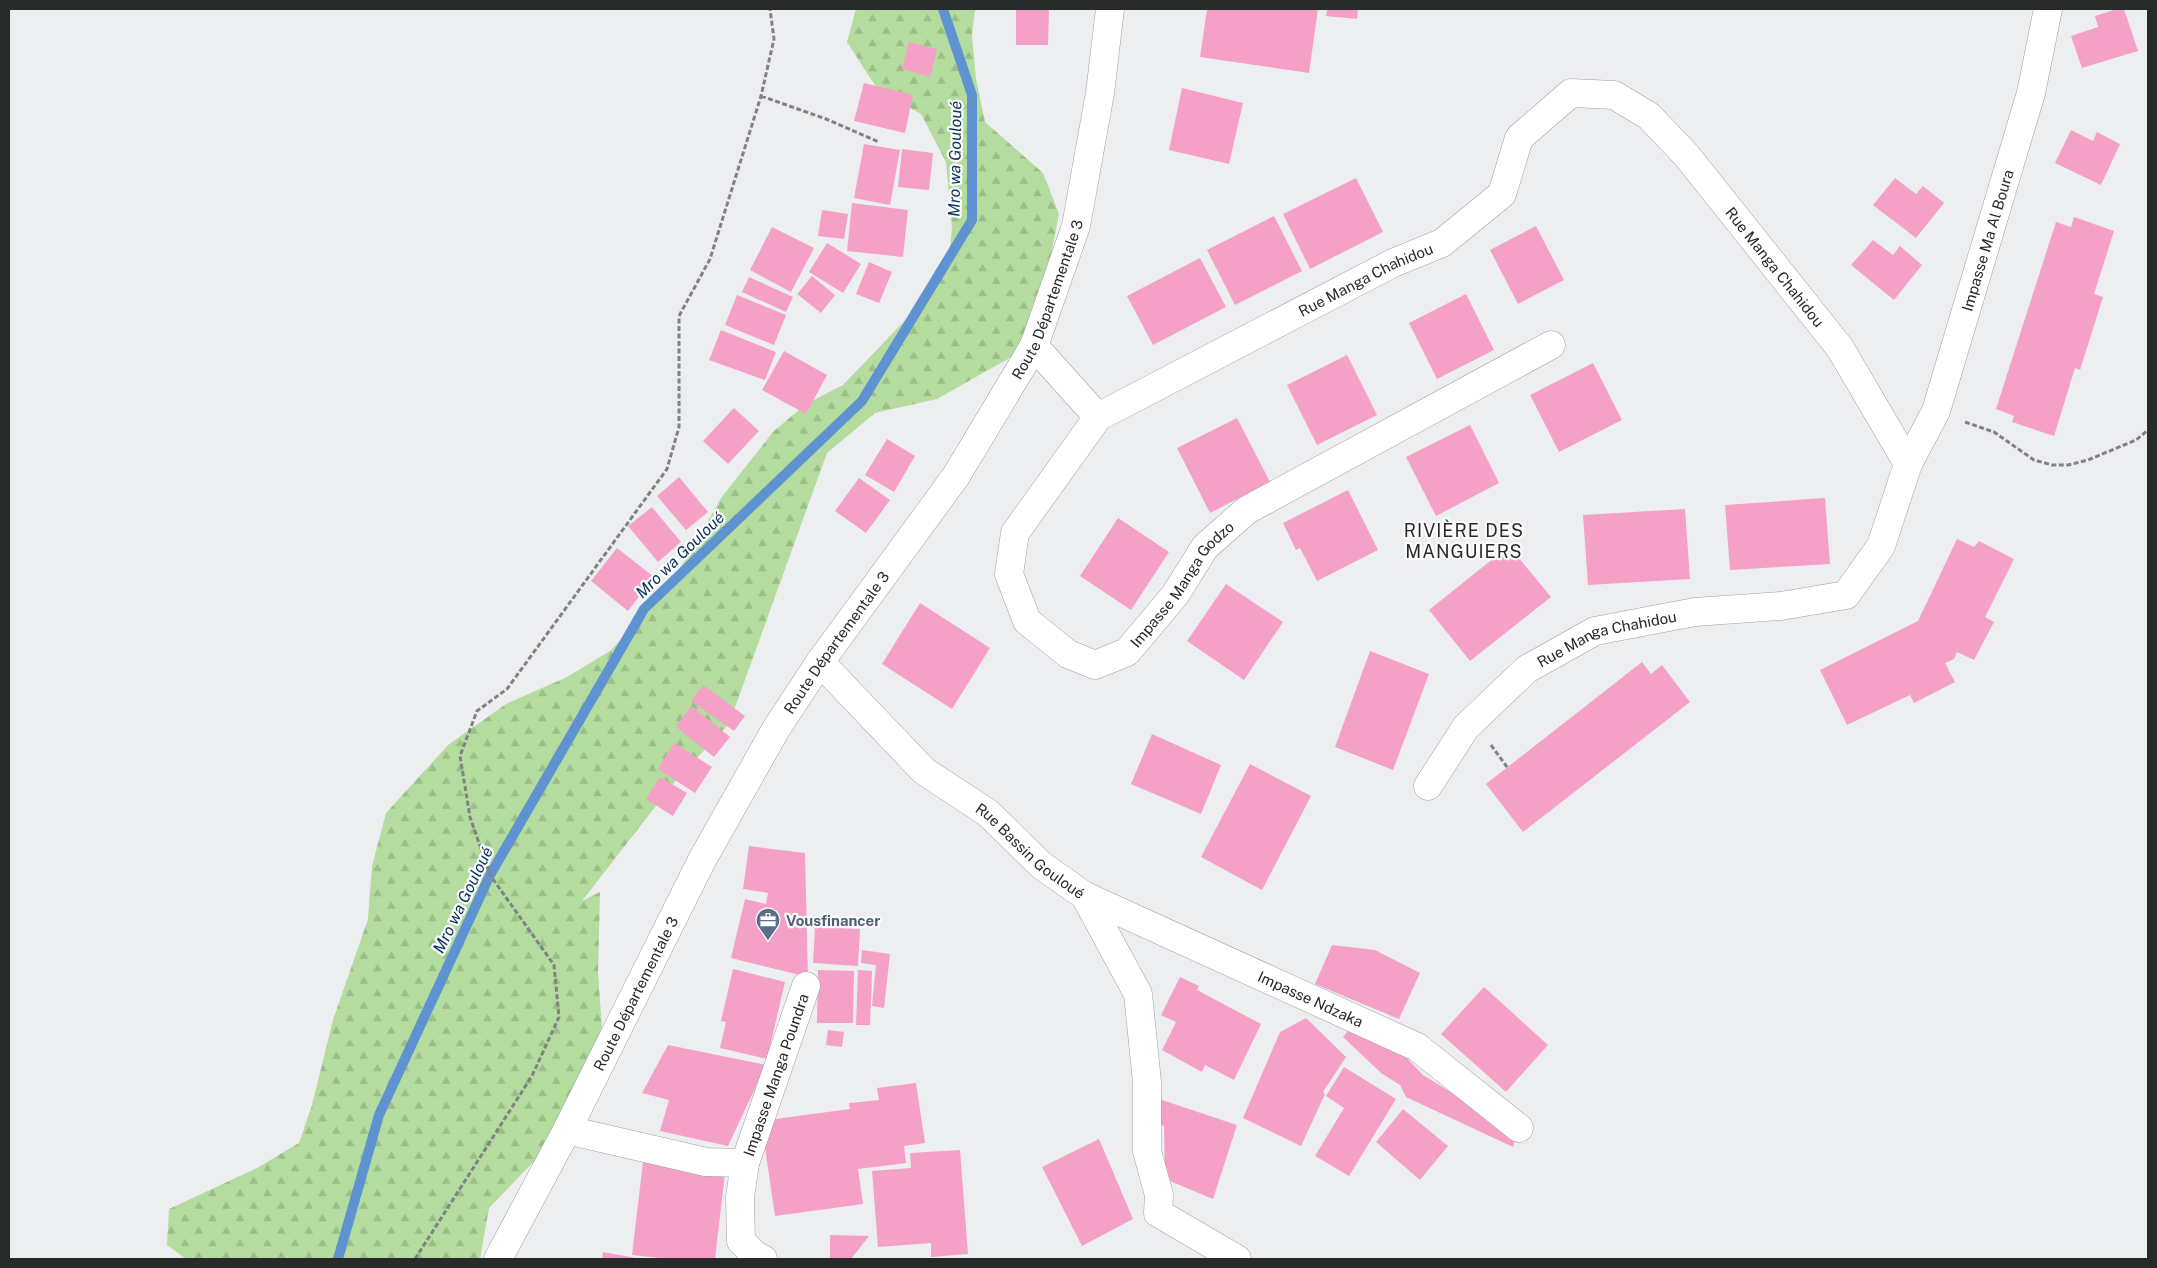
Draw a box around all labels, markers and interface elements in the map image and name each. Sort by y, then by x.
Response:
water label: Mro wa Gouloué [944,101,966,217]
street label: Impasse Ma Al Boura [1958,167,2016,313]
street label: Rue Manga Chahidou [1722,204,1828,330]
street label: Route Départementale 3 [1008,218,1085,382]
street label: Rue Manga Chahidou [1295,239,1435,319]
water label: Mro wa Gouloué [632,508,728,602]
street label: Impasse Manga Godzo [1126,517,1237,650]
district label: RIVIÈRE DES MANGUIERS [1404,519,1524,562]
street label: Route Départementale 3 [780,568,892,717]
street label: Rue Manga Chahidou [1534,607,1678,670]
street label: Rue Bassin Gouloué [973,799,1088,902]
water label: Mro wa Gouloué [429,844,497,956]
office icon: Vousfinancer [755,907,781,941]
place label: Vousfinancer [786,912,880,929]
street label: Route Départementale 3 [590,913,681,1073]
street label: Impasse Ndzaka [1255,967,1366,1030]
street label: Impasse Manga Poundra [740,991,811,1158]

